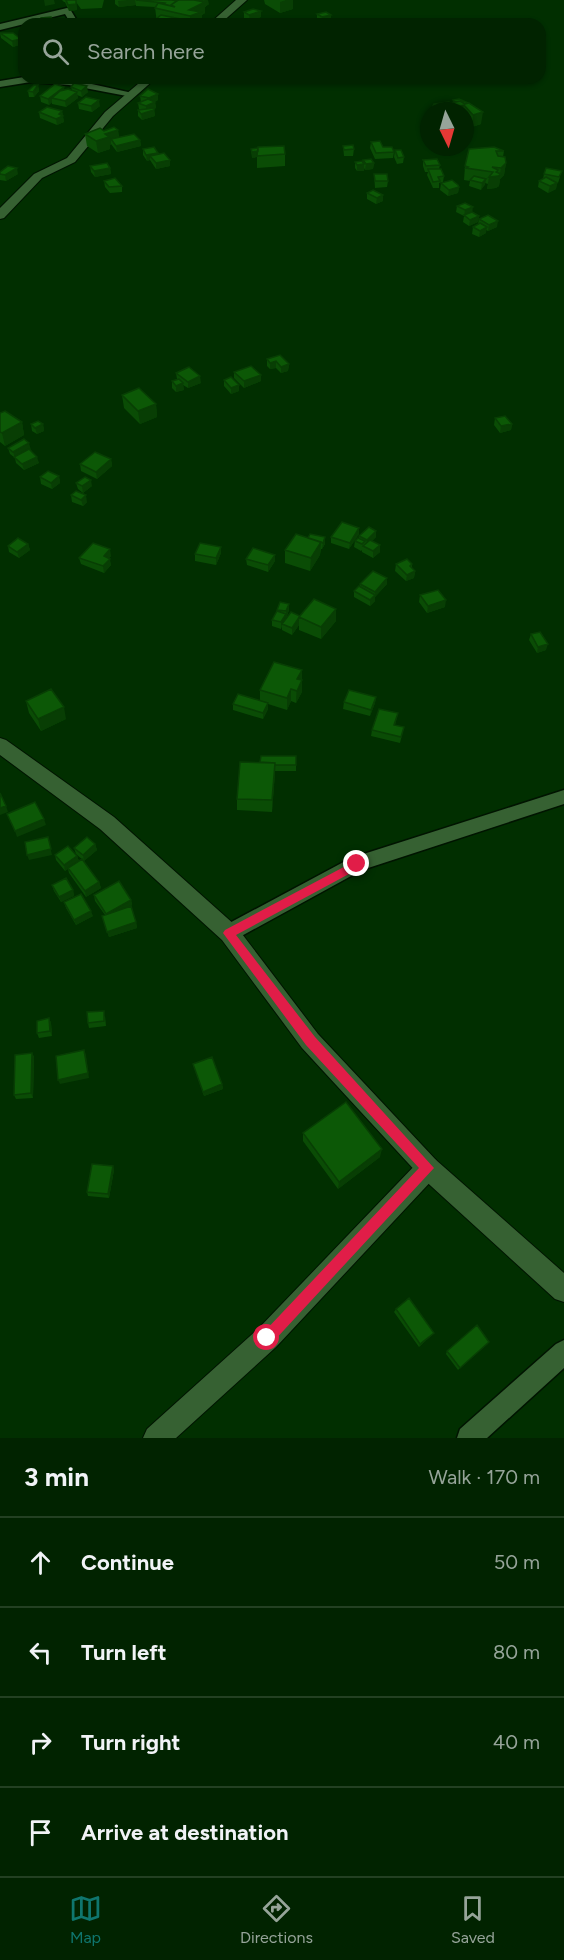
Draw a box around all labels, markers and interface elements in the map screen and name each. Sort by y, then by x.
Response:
search box [18,18,546,84]
icon: search [39,35,72,68]
text: Search here [87,38,205,65]
north arrow [420,102,474,156]
route end [343,850,369,876]
route start [253,1324,279,1350]
text: 3 min [24,1461,89,1493]
text: Walk · 170 m [429,1465,540,1489]
icon: ahead [24,1546,57,1579]
text: Continue [81,1549,174,1576]
text: 50 m [494,1550,540,1574]
icon: left [24,1636,57,1669]
text: Turn left [81,1639,167,1666]
text: 80 m [493,1640,540,1664]
icon: right [24,1726,57,1759]
text: Turn right [81,1729,180,1756]
text: 40 m [493,1730,540,1754]
icon: arrive [24,1816,57,1849]
text: Arrive at destination [81,1819,289,1846]
tab: Map [69,1892,102,1947]
tab: Directions [240,1892,313,1947]
tab: Saved [451,1892,495,1947]

